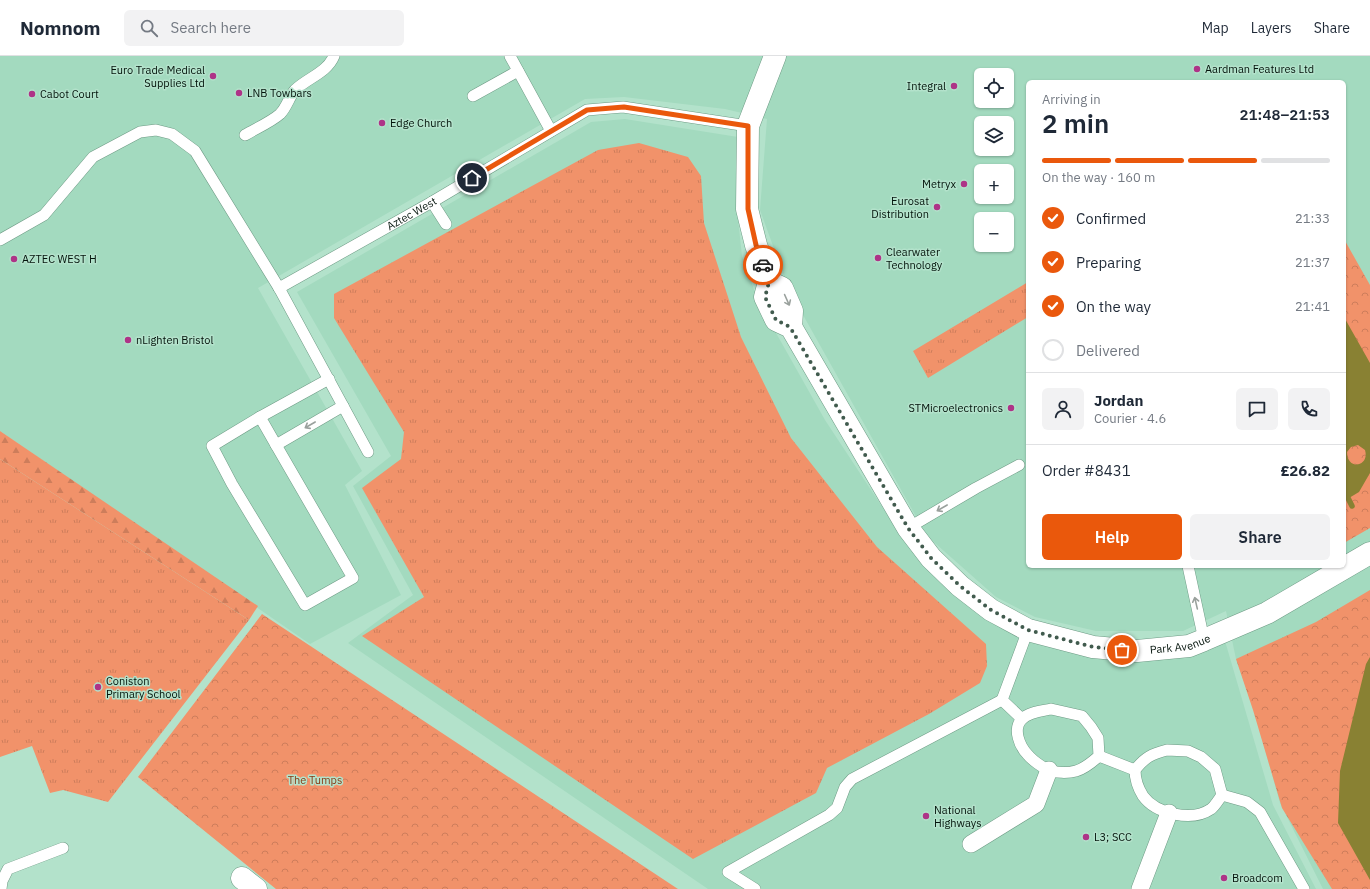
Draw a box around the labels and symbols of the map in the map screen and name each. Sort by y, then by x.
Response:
place label: Aardman Features Ltd [1205,62,1314,76]
place label: Euro Trade Medical Supplies Ltd [110,63,205,90]
marker: Aardman Features Ltd [1192,64,1202,74]
marker: Euro Trade Medical Supplies Ltd [208,71,218,81]
place label: Integral [907,79,946,93]
marker: Integral [949,81,959,91]
place label: LNB Towbars [247,86,312,100]
place label: Cabot Court [40,87,99,101]
marker: LNB Towbars [234,88,244,98]
marker: Cabot Court [27,89,37,99]
place label: Edge Church [390,116,452,130]
marker: Edge Church [377,118,387,128]
pin [455,161,489,195]
place label: Metryx [922,177,956,191]
marker: Metryx [959,179,969,189]
street label: Aztec West [384,194,439,233]
place label: Eurosat Distribution [871,194,929,221]
marker: Eurosat Distribution [932,202,942,212]
courier [743,245,783,285]
place label: Clearwater Technology [886,245,943,272]
place label: AZTEC WEST H [22,252,97,266]
marker: Clearwater Technology [873,253,883,263]
marker: AZTEC WEST H [9,254,19,264]
one-way arrow [784,294,791,306]
place label: nLighten Bristol [136,333,213,347]
marker: nLighten Bristol [123,335,133,345]
place label: STMicroelectronics [909,401,1003,415]
marker: STMicroelectronics [1006,403,1016,413]
one-way arrow [304,422,316,430]
one-way arrow [936,504,948,512]
one-way arrow [1191,597,1199,610]
street label: Park Avenue [1149,631,1212,657]
pin [1105,633,1139,667]
place label: Coniston Primary School [106,674,181,701]
marker: Coniston Primary School [93,682,103,692]
park label: The Tumps [288,773,342,787]
place label: National Highways [934,803,982,830]
marker: National Highways [921,811,931,821]
place label: L3; SCC [1094,830,1132,844]
marker: L3; SCC [1081,832,1091,842]
place label: Broadcom [1232,871,1283,885]
marker: Broadcom [1219,873,1229,883]

